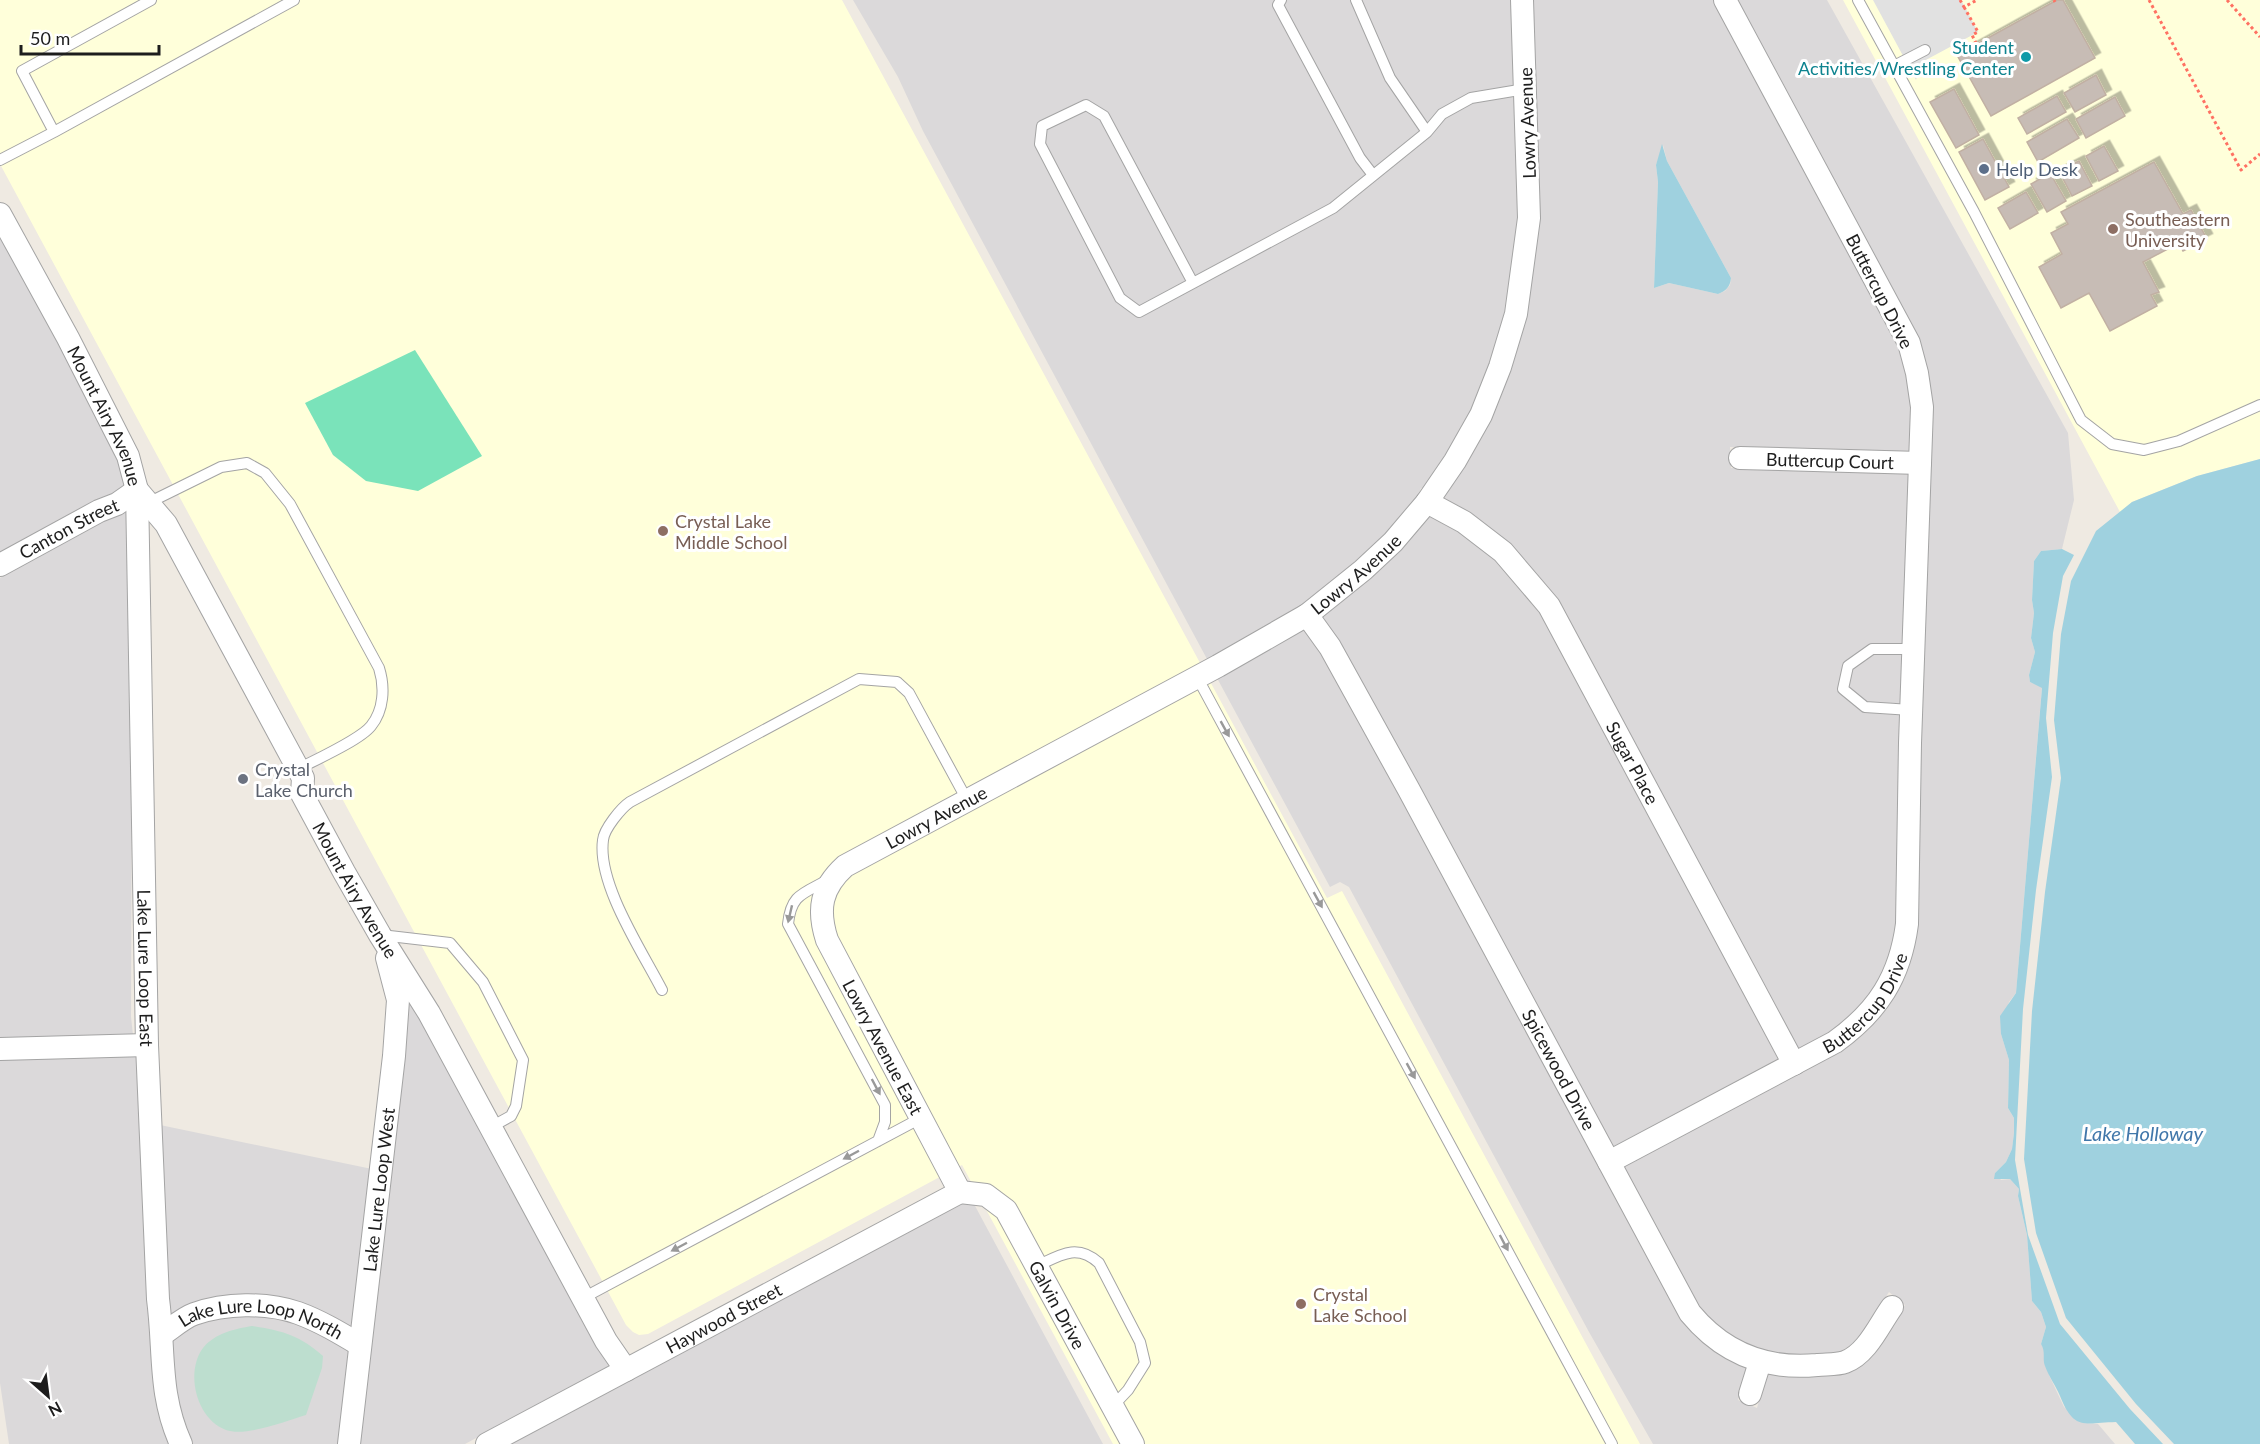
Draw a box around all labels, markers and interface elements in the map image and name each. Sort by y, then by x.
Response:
scale bar [21,18,159,56]
text: 50 m [30,27,70,49]
place label: Student Activities/Wrestling Center [1798,36,2015,79]
marker: Student Activities/Wrestling Center [2019,50,2033,64]
street label: Lowry Avenue [1514,67,1540,179]
place label: Help Desk [1996,158,2079,180]
marker: Help Desk [1977,162,1991,176]
place label: Southeastern University [2125,208,2230,251]
marker: Southeastern University [2106,222,2120,236]
street label: Buttercup Drive [1842,230,1918,352]
street label: Mount Airy Avenue [63,342,146,488]
street label: Buttercup Court [1766,448,1895,473]
street label: Canton Street [15,493,122,564]
place label: Crystal Lake Middle School [675,510,787,553]
marker: Crystal Lake Middle School [656,524,670,538]
street label: Lowry Avenue [1306,530,1406,619]
street label: Sugar Place [1602,718,1664,808]
one-way arrow [1220,720,1230,737]
place label: Crystal Lake Church [255,758,353,801]
marker: Crystal Lake Church [236,772,250,786]
street label: Lowry Avenue [882,781,991,853]
street label: Mount Airy Avenue [308,818,403,962]
street label: Lake Lure Loop East [133,889,158,1047]
one-way arrow [1313,892,1323,909]
one-way arrow [785,905,795,923]
street label: Buttercup Drive [1819,950,1912,1058]
street label: Lowry Avenue East [838,976,928,1119]
street label: Spicewood Drive [1518,1005,1601,1134]
one-way arrow [1406,1063,1416,1080]
one-way arrow [871,1078,881,1095]
street label: Lake Lure Loop West [358,1106,399,1273]
water label: Lake Holloway [2083,1121,2203,1145]
one-way arrow [842,1150,859,1160]
one-way arrow [1499,1234,1509,1251]
one-way arrow [670,1242,687,1252]
street label: Galvin Drive [1024,1257,1090,1353]
street label: Haywood Street [662,1278,786,1358]
place label: Crystal Lake School [1313,1283,1407,1326]
street label: Lake Lure Loop North [174,1294,347,1344]
marker: Crystal Lake School [1294,1297,1308,1311]
north arrow [18,1366,78,1426]
text: N [45,1398,65,1421]

